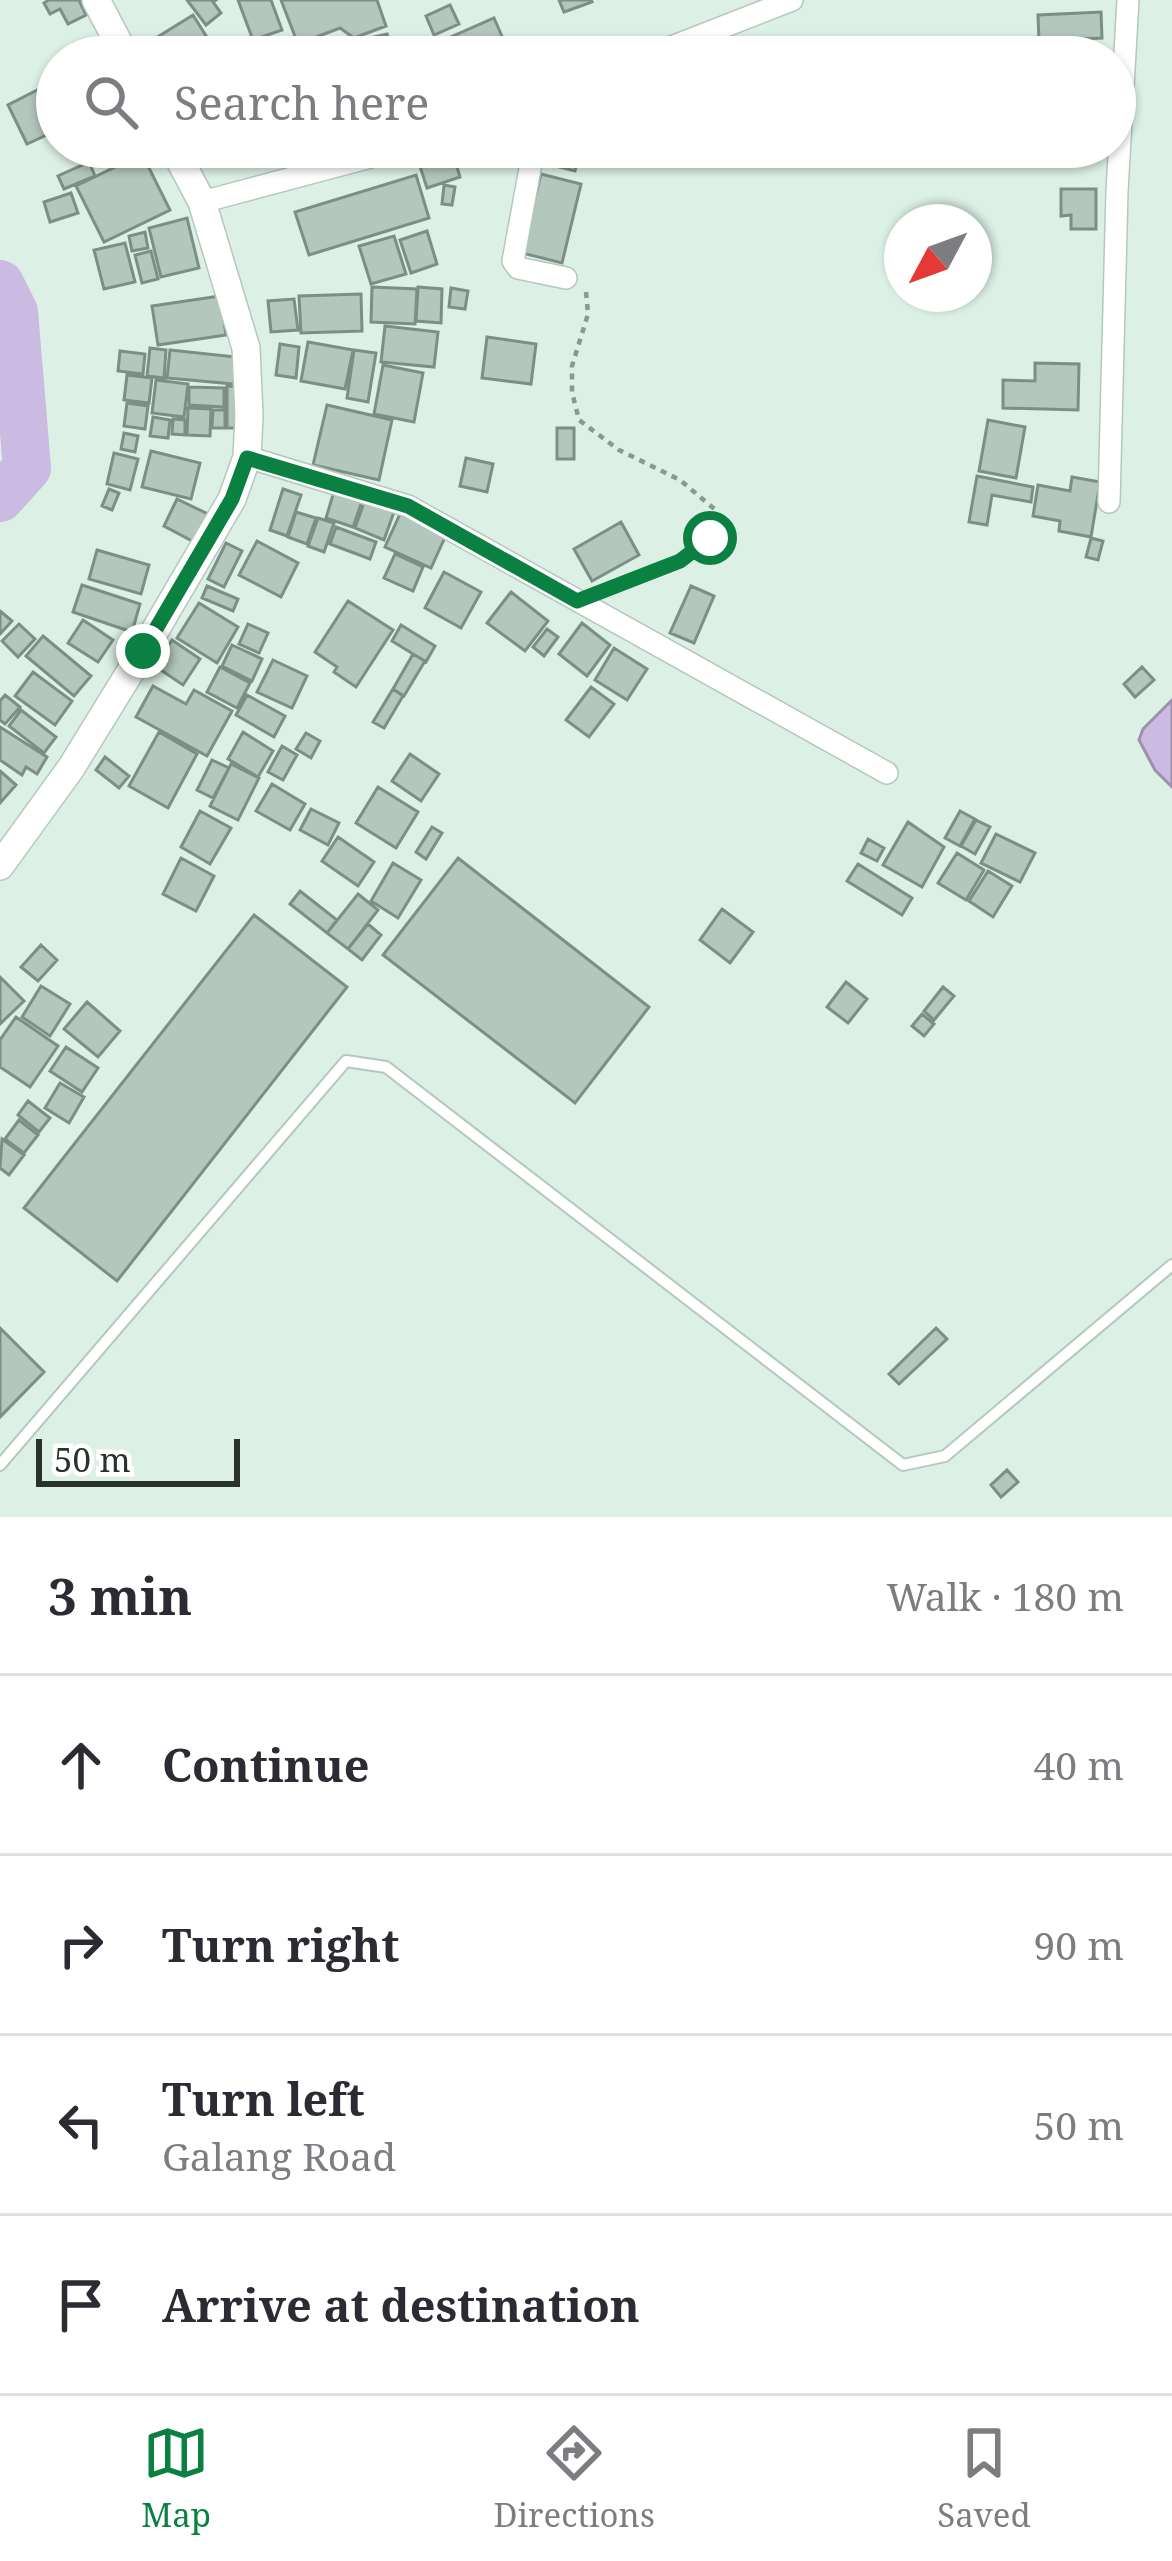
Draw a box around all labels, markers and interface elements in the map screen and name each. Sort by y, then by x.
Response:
search box [36,36,1136,168]
icon: search [78,69,144,135]
text: Search here [174,72,429,133]
north arrow [884,204,992,312]
route start [683,511,737,565]
route end [116,624,170,678]
scale bar [36,1433,240,1486]
text: 50 m [54,1437,131,1482]
text: 3 min [48,1560,192,1630]
text: Walk · 180 m [887,1569,1124,1622]
icon: ahead [48,1732,114,1798]
text: Continue [162,1734,370,1795]
text: 40 m [1033,1738,1124,1791]
icon: right [48,1912,114,1978]
text: Turn right [162,1914,399,1975]
text: 90 m [1033,1918,1124,1971]
text: Turn left [162,2068,365,2129]
icon: left [48,2092,114,2158]
text: 50 m [1033,2098,1124,2151]
text: Galang Road [162,2129,396,2182]
icon: arrive [48,2272,114,2338]
text: Arrive at destination [162,2274,640,2335]
tab: Map [141,2420,211,2537]
tab: Directions [493,2420,655,2537]
tab: Saved [937,2420,1031,2537]

